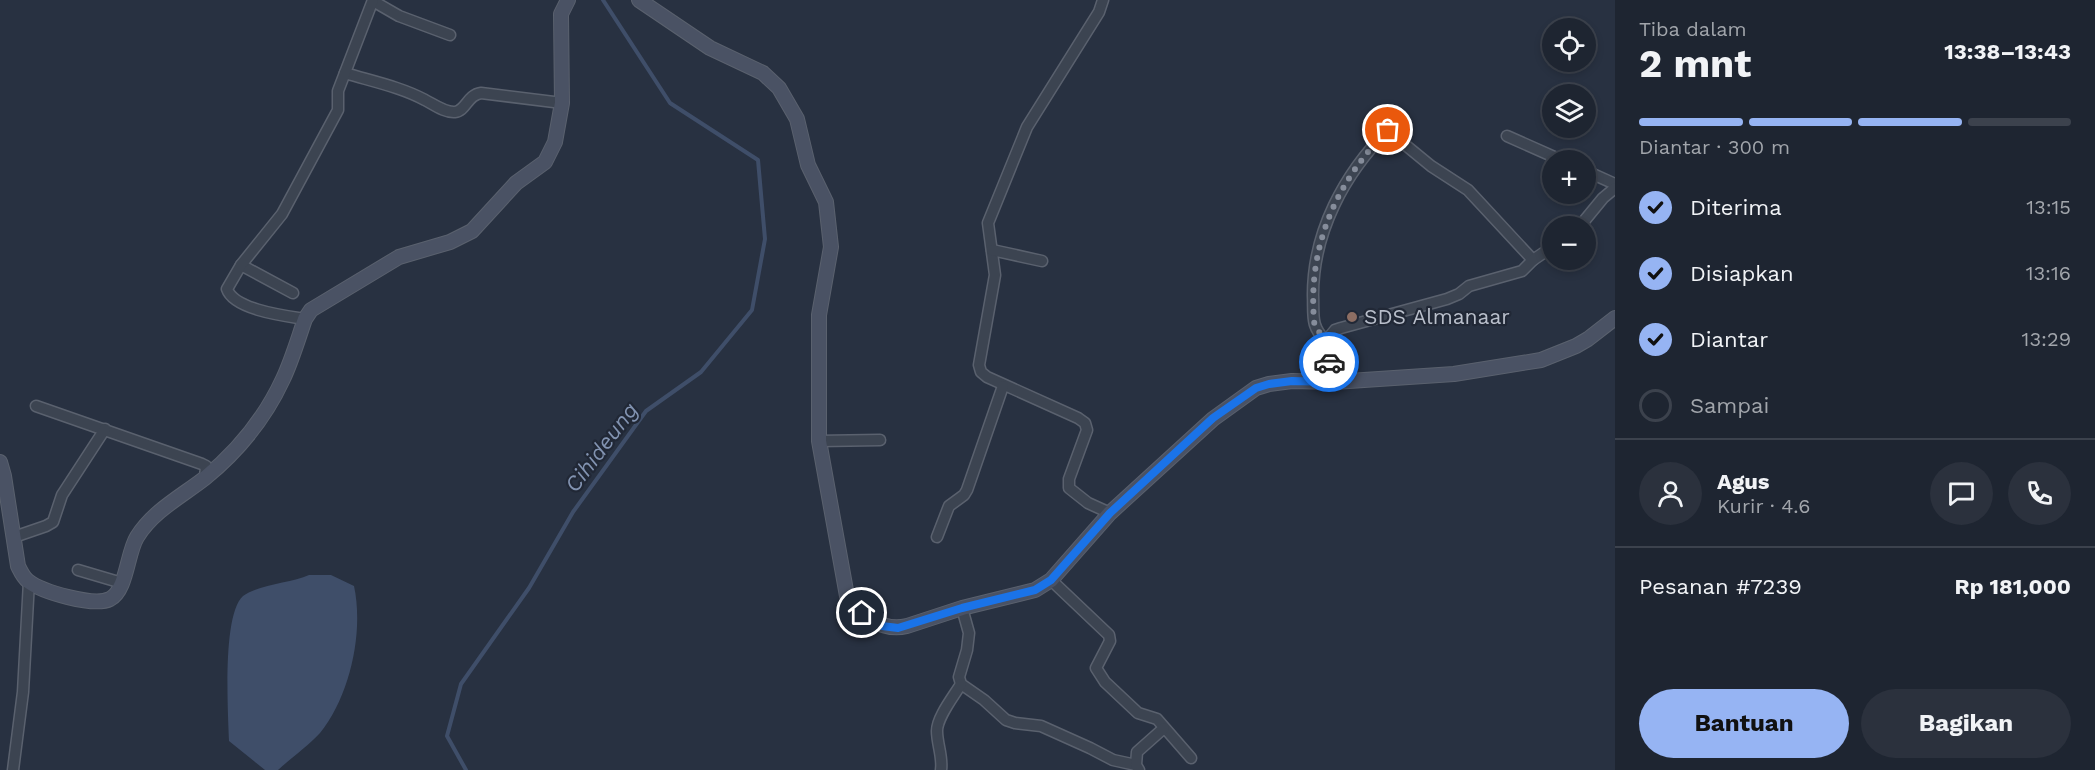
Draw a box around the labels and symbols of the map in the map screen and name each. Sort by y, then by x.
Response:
pin [1362,104,1413,155]
place label: SDS Almanaar [1364,304,1510,329]
marker: SDS Almanaar [1345,310,1359,324]
courier [1299,332,1359,392]
water label: Cihideung [560,398,643,497]
pin [836,587,887,638]

